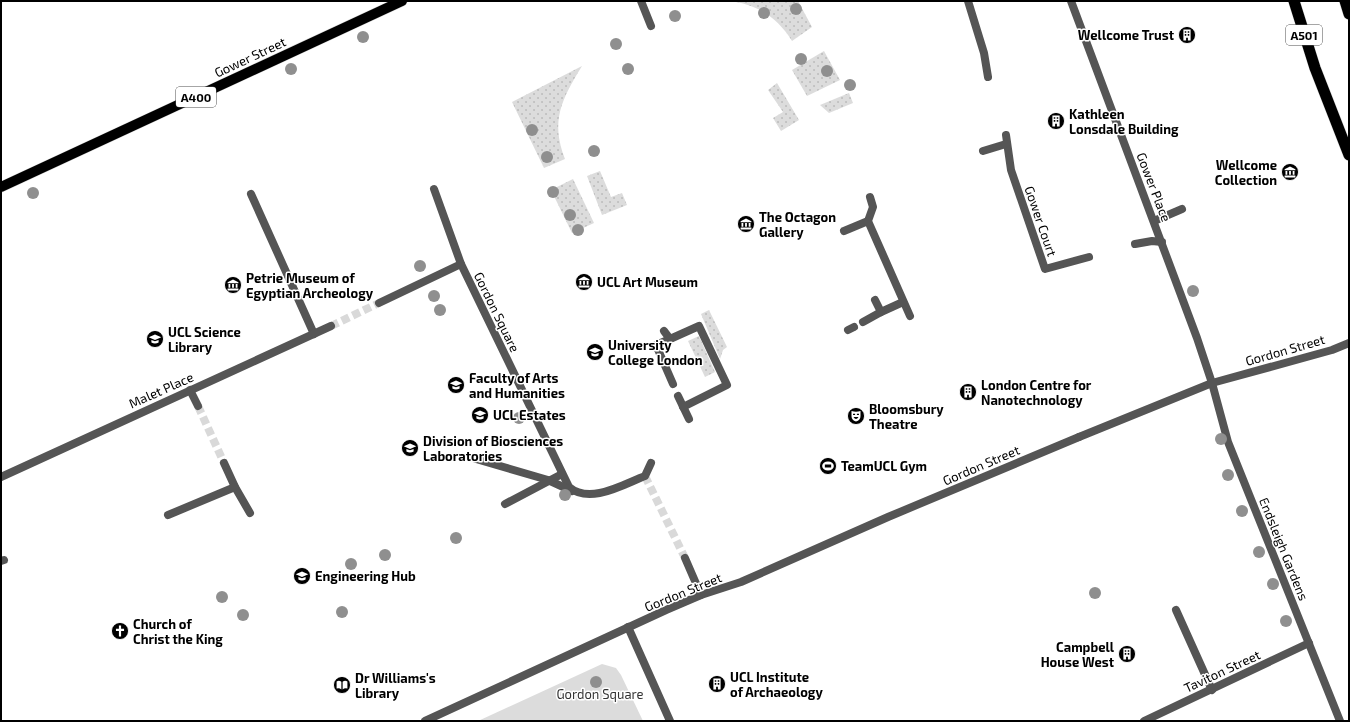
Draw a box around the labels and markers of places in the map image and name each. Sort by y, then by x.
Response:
building icon: Wellcome Trust [1177,25,1197,45]
place label: Wellcome Trust [1078,27,1175,43]
place label: Kathleen Lonsdale Building [1069,106,1179,137]
building icon: Kathleen Lonsdale Building [1046,111,1066,131]
place label: Wellcome Collection [1215,157,1277,188]
museum icon: Wellcome Collection [1280,162,1300,182]
place label: The Octagon Gallery [759,209,836,240]
museum icon: The Octagon Gallery [736,214,756,234]
place label: Petrie Museum of Egyptian Archeology [246,270,374,301]
museum icon: UCL Art Museum [574,272,594,292]
place label: UCL Art Museum [597,274,698,290]
museum icon: Petrie Museum of Egyptian Archeology [223,275,243,295]
place label: UCL Science Library [168,324,241,355]
school or university icon: UCL Science Library [145,329,165,349]
place label: University College London [608,337,703,368]
school or university icon: University College London [585,342,605,362]
place label: Faculty of Arts and Humanities [469,370,565,401]
school or university icon: Faculty of Arts and Humanities [446,375,466,395]
place label: London Centre for Nanotechnology [981,377,1092,408]
building icon: London Centre for Nanotechnology [958,382,978,402]
place label: Bloomsbury Theatre [869,401,944,432]
school or university icon: UCL Estates [470,405,490,425]
theatre icon: Bloomsbury Theatre [846,406,866,426]
place label: UCL Estates [493,407,566,423]
place label: Division of Biosciences Laboratories [423,433,563,464]
school or university icon: Division of Biosciences Laboratories [400,438,420,458]
sports icon: TeamUCL Gym [818,456,838,476]
place label: TeamUCL Gym [841,458,927,474]
school or university icon: Engineering Hub [292,566,312,586]
place label: Engineering Hub [315,568,416,584]
place label: Church of Christ the King [133,616,223,647]
church icon: Church of Christ the King [110,621,130,641]
place label: Campbell House West [1041,639,1115,670]
building icon: Campbell House West [1117,644,1137,664]
place label: UCL Institute of Archaeology [730,669,823,700]
place label: Dr Williams's Library [355,670,436,701]
building icon: UCL Institute of Archaeology [707,674,727,694]
library icon: Dr Williams's Library [332,675,352,695]

